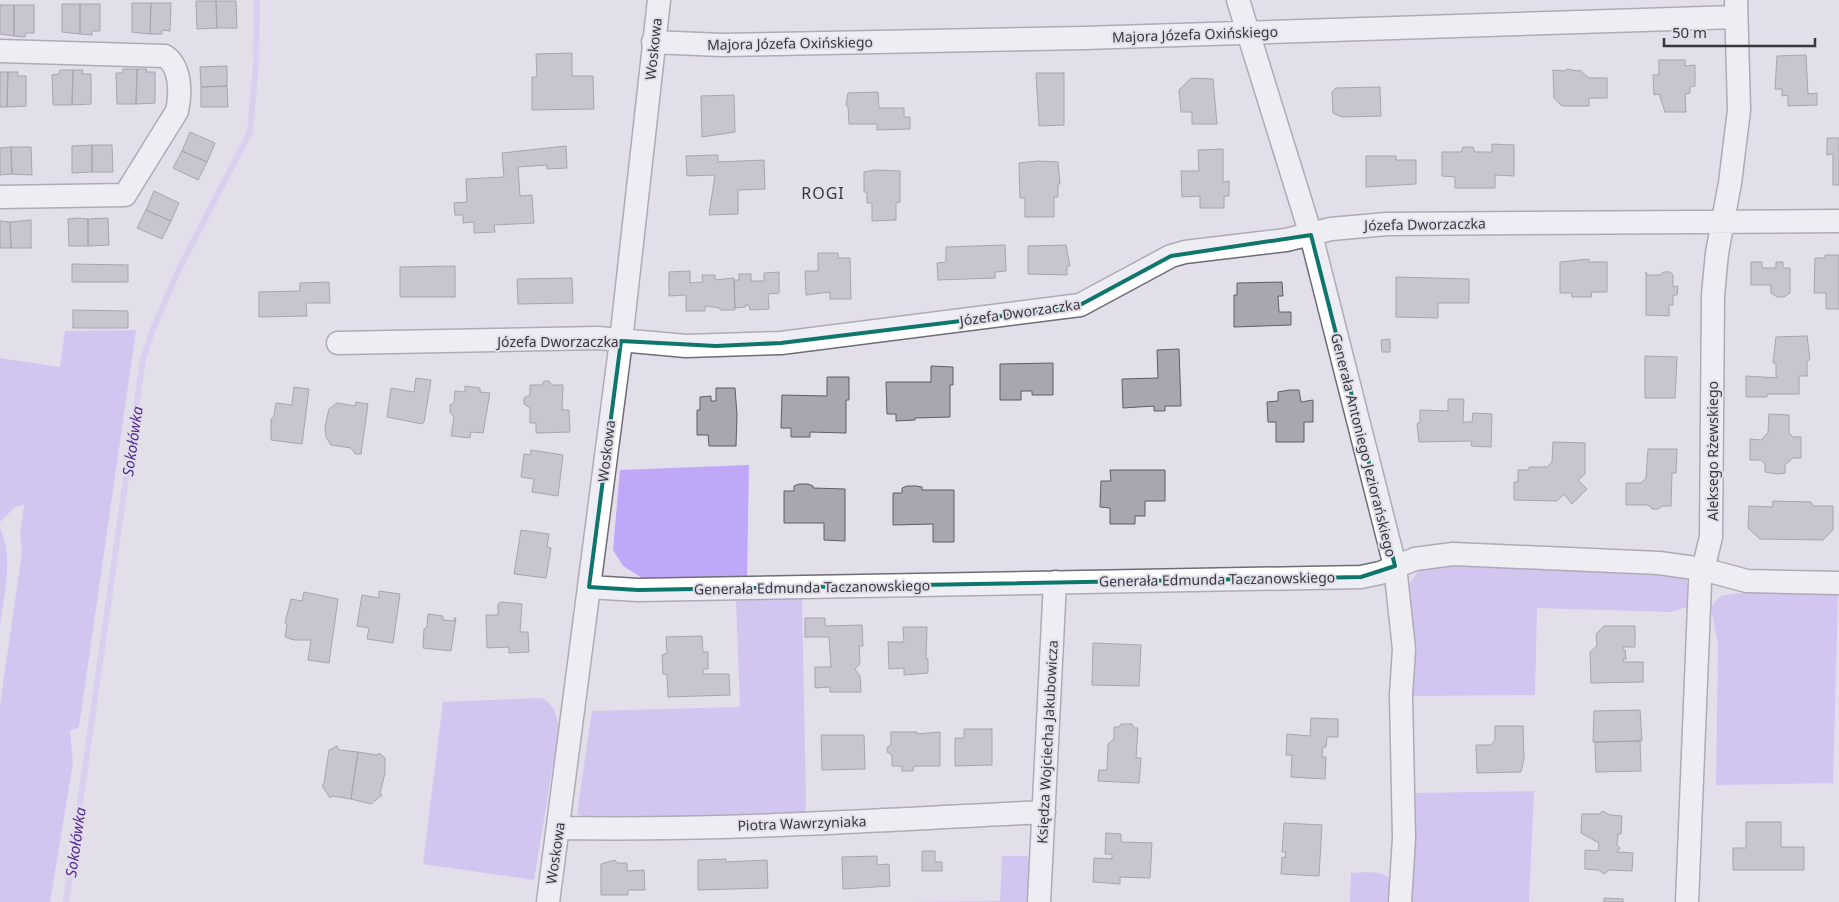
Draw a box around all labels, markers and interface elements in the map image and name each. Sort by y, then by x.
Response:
scale bar [1664,15,1815,47]
street label: Woskowa [640,17,666,81]
street label: Majora Józefa Oxińskiego [1112,22,1278,46]
text: 50 m [1672,22,1707,42]
street label: Majora Józefa Oxińskiego [707,32,873,54]
district label: ROGI [801,182,845,204]
street label: Józefa Dworzaczka [1362,213,1486,235]
street label: Józefa Dworzaczka [957,294,1081,330]
street label: Generała Antoniego Jeziorańskiego [1327,331,1401,559]
street label: Józefa Dworzaczka [495,332,619,351]
street label: Aleksego Rżewskiego [1703,381,1722,521]
water label: Sokołówka [117,404,147,477]
street label: Woskowa [593,419,619,483]
street label: Generała Edmunda Taczanowskiego [1099,567,1335,591]
street label: Generała Edmunda Taczanowskiego [694,575,930,599]
street label: Księdza Wojciecha Jakubowicza [1032,640,1062,844]
water label: Sokołówka [60,805,90,878]
street label: Piotra Wawrzyniaka [737,811,867,835]
street label: Woskowa [541,821,569,885]

